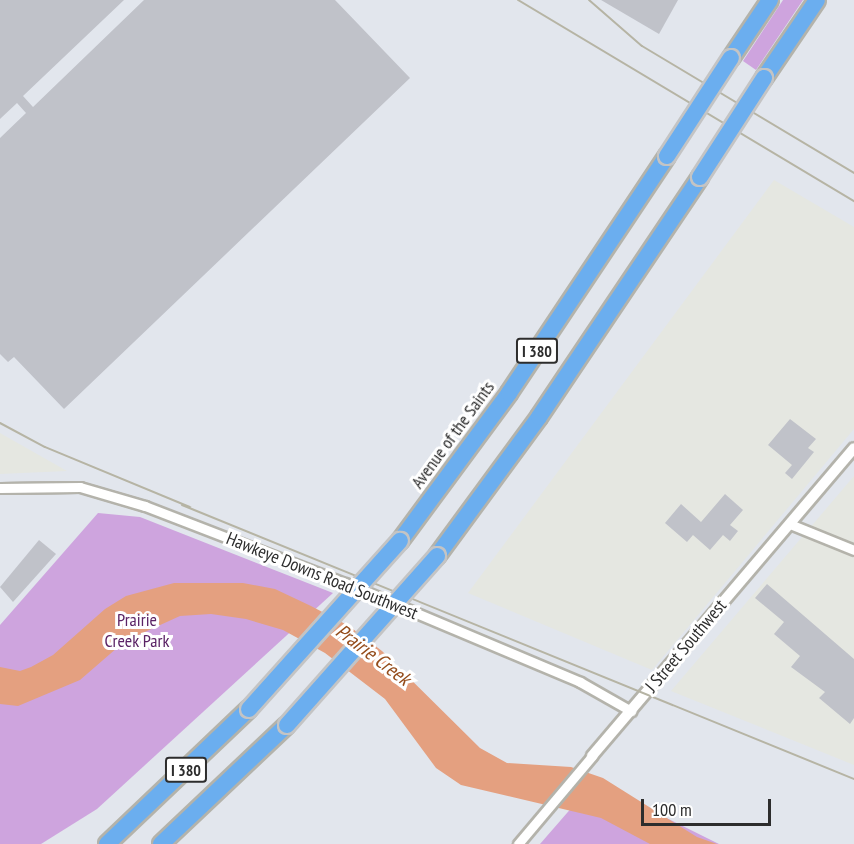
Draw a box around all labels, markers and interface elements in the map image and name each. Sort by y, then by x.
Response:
road number: I 380 [514,338,560,364]
street label: Avenue of the Saints [407,377,499,493]
street label: Hawkeye Downs Road Southwest [223,528,421,624]
street label: J Street Southwest [641,595,731,697]
park label: Prairie Creek Park [104,610,170,652]
water label: Prairie Creek [331,619,415,691]
road number: I 380 [164,757,208,783]
scale bar [644,787,774,825]
text: 100 m [652,798,692,821]

